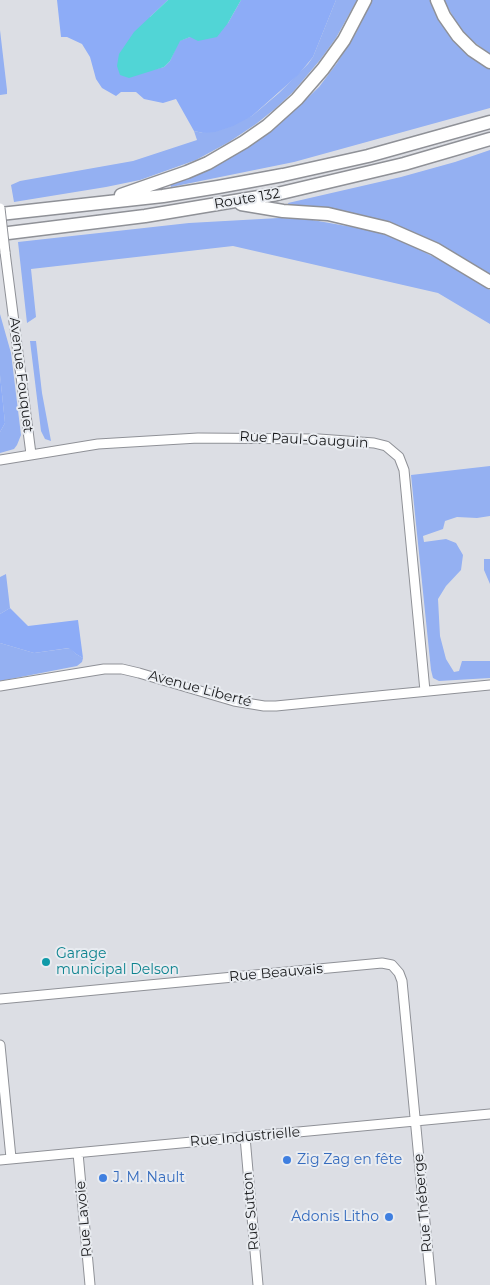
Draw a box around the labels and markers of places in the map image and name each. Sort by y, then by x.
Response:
place label: Garage municipal Delson [56,946,179,979]
marker: Garage municipal Delson [40,956,52,968]
place label: Zig Zag en fête [297,1152,402,1168]
marker: Zig Zag en fête [281,1154,293,1166]
place label: J. M. Nault [113,1170,185,1186]
marker: J. M. Nault [97,1172,109,1184]
place label: Adonis Litho [291,1209,379,1225]
marker: Adonis Litho [383,1211,395,1223]

